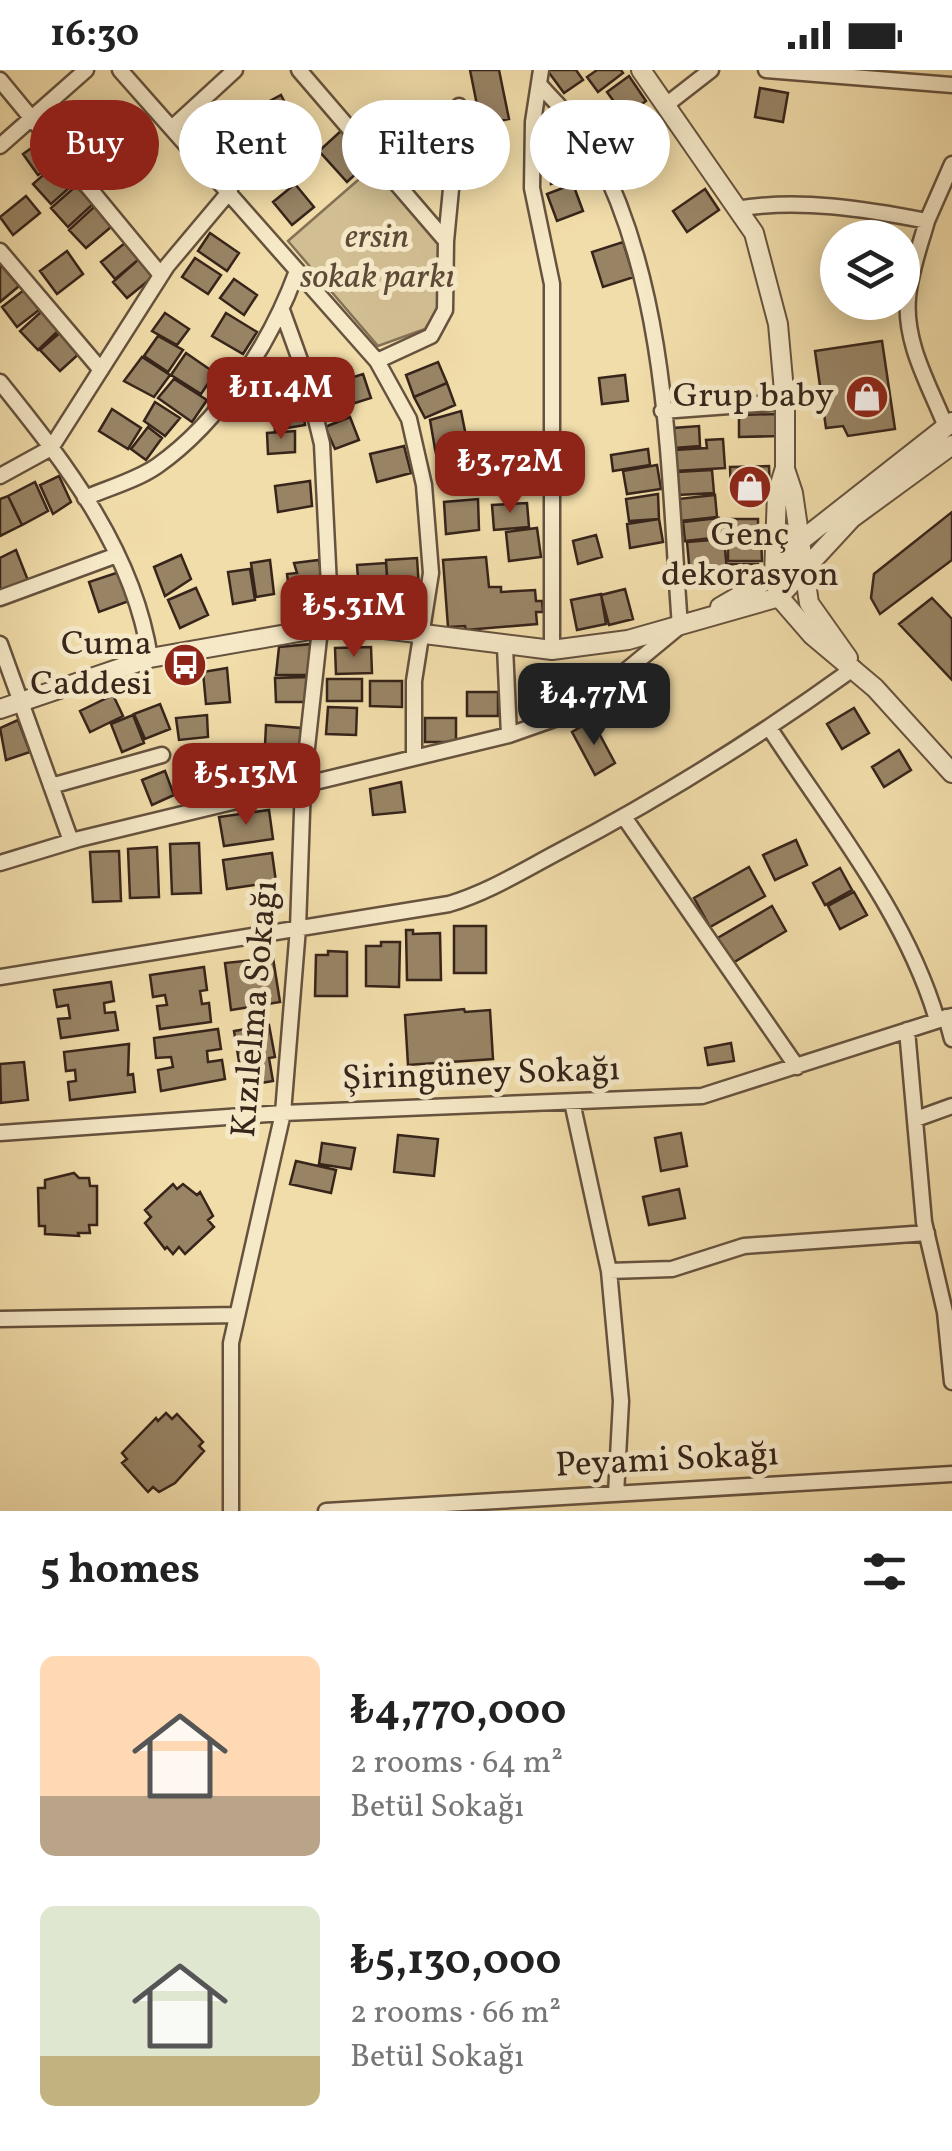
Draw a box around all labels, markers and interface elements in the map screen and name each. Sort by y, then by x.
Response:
text: 16:30 [50,9,139,62]
chip: Buy [30,100,159,190]
chip: Rent [179,100,322,190]
chip: Filters [342,100,510,190]
chip: New [530,100,670,190]
park label: ersin sokak parkı [300,214,454,302]
map controls [820,220,920,320]
button: layers [820,220,920,320]
pin: ₺11.4M [200,357,362,442]
text: ₺11.4M [229,367,333,411]
place label: Grup baby [673,373,834,421]
shop icon: Grup baby [844,374,890,420]
pin: ₺3.72M [429,431,591,516]
text: ₺3.72M [457,441,563,485]
shop icon: Genç dekorasyon [727,464,773,510]
place label: Genç dekorasyon [661,512,839,600]
pin: ₺5.31M [273,575,435,660]
text: ₺5.31M [303,585,405,629]
place label: Cuma Caddesi [30,621,152,709]
bus stop icon: Cuma Caddesi [162,642,208,688]
pin: ₺4.77M [513,663,675,748]
text: ₺4.77M [540,673,648,717]
pin: ₺5.13M [165,743,327,828]
text: ₺5.13M [194,753,298,797]
street label: Kızılelma Sokağı [221,879,291,1139]
street label: Şiringüney Sokağı [341,1046,621,1104]
street label: Peyami Sokağı [554,1431,780,1491]
text: 5 homes [40,1542,200,1601]
icon: filters [857,1544,912,1599]
text: ₺4,770,000 [350,1683,566,1742]
icon: home [120,1696,240,1816]
text: 2 rooms · 64 m² [350,1742,563,1786]
text: Betül Sokağı [350,1786,524,1830]
text: ₺5,130,000 [350,1933,561,1992]
icon: home [120,1946,240,2066]
text: 2 rooms · 66 m² [350,1992,561,2036]
text: Betül Sokağı [350,2036,524,2080]

